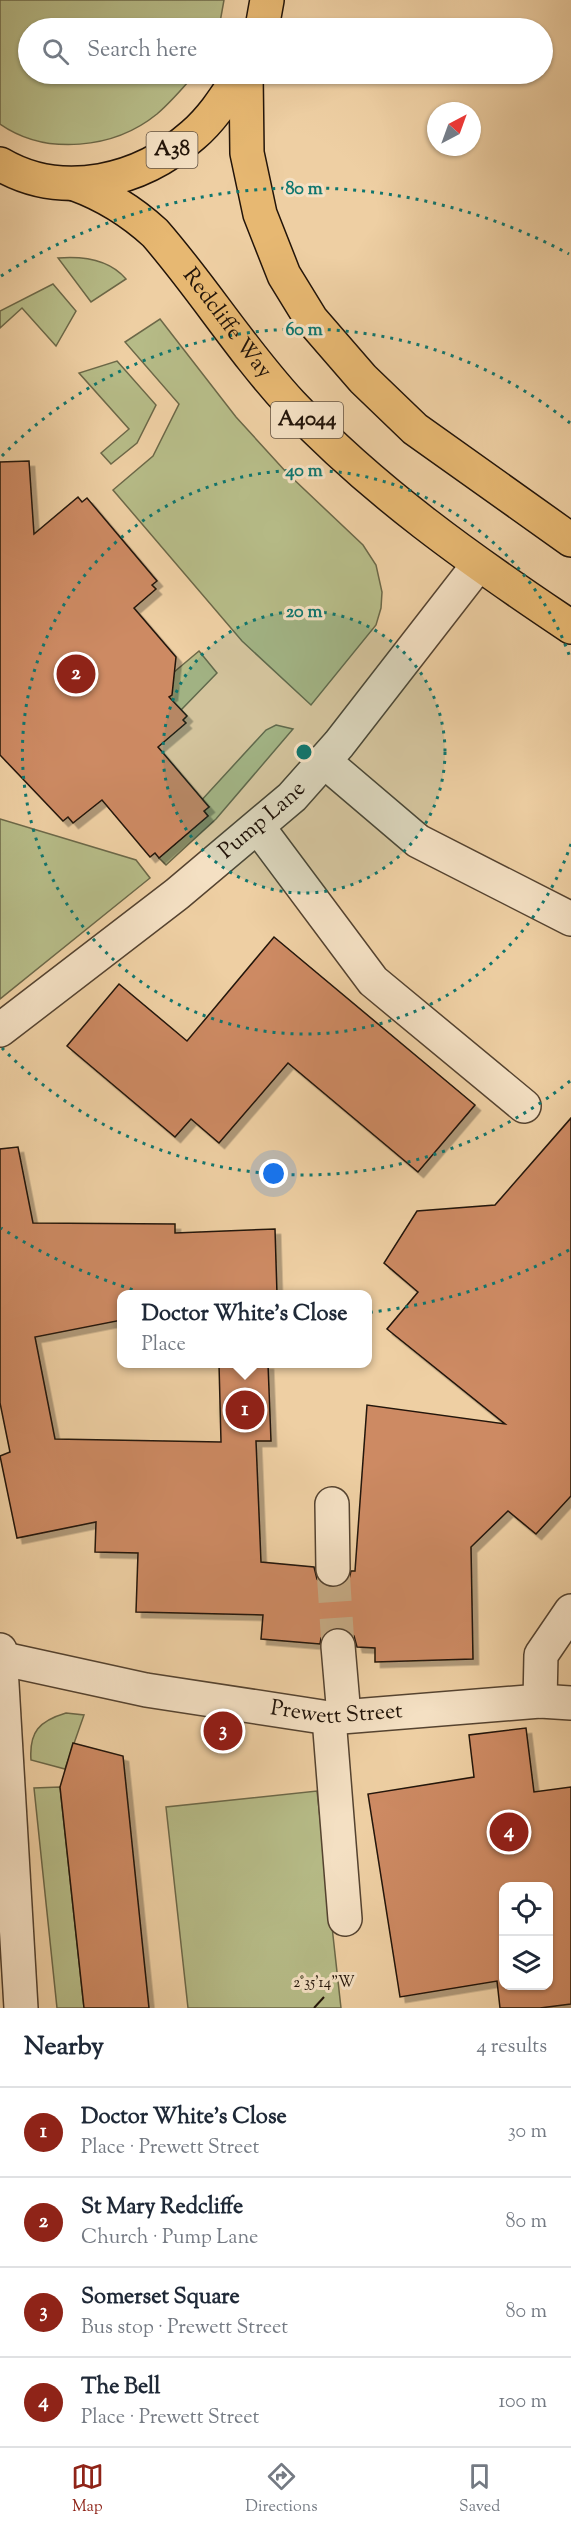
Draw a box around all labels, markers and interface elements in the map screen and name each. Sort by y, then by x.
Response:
search box [18,18,553,84]
icon: search [39,35,72,68]
text: Search here [87,35,197,67]
north arrow [427,102,481,156]
road number: A38 [146,132,198,168]
text: 80 m [285,177,323,203]
street label: Redcliffe Way [174,262,279,386]
text: 60 m [285,318,323,344]
road number: A4044 [271,402,343,438]
text: 40 m [284,459,323,485]
text: 20 m [286,600,322,626]
pin: 2 [56,652,96,696]
centre of rings [294,742,314,762]
street label: Pump Lane [212,775,314,868]
your location [259,1159,288,1188]
popup [117,1290,372,1368]
text: Doctor White's Close [142,1299,347,1331]
text: Place [142,1331,186,1360]
pin: 1 [226,1388,264,1432]
street label: Prewett Street [268,1693,404,1734]
pin: 3 [204,1708,242,1754]
pin: 4 [490,1810,528,1854]
map controls [499,1882,553,1990]
button: locate [499,1882,553,1936]
button: layers [499,1936,553,1990]
text: 2°35'14"W [293,1973,355,1994]
text: Nearby [24,2029,104,2066]
text: 4 results [476,2033,547,2062]
text: Doctor White's Close [81,2102,287,2134]
text: 1 [40,2118,47,2147]
text: 30 m [508,2118,547,2147]
text: Place · Prewett Street [81,2134,259,2163]
text: St Mary Redcliffe [81,2192,243,2224]
text: 2 [39,2208,48,2237]
text: 80 m [506,2208,547,2237]
text: Church · Pump Lane [81,2224,258,2253]
text: Somerset Square [81,2282,240,2314]
text: 3 [39,2298,48,2327]
text: 80 m [506,2298,547,2327]
text: Bus stop · Prewett Street [81,2314,288,2343]
text: The Bell [81,2372,160,2404]
text: 4 [38,2388,49,2417]
text: 100 m [498,2388,547,2417]
text: Place · Prewett Street [81,2404,259,2433]
tab: Map [71,2460,104,2519]
tab: Directions [245,2460,318,2519]
tab: Saved [459,2460,500,2519]

